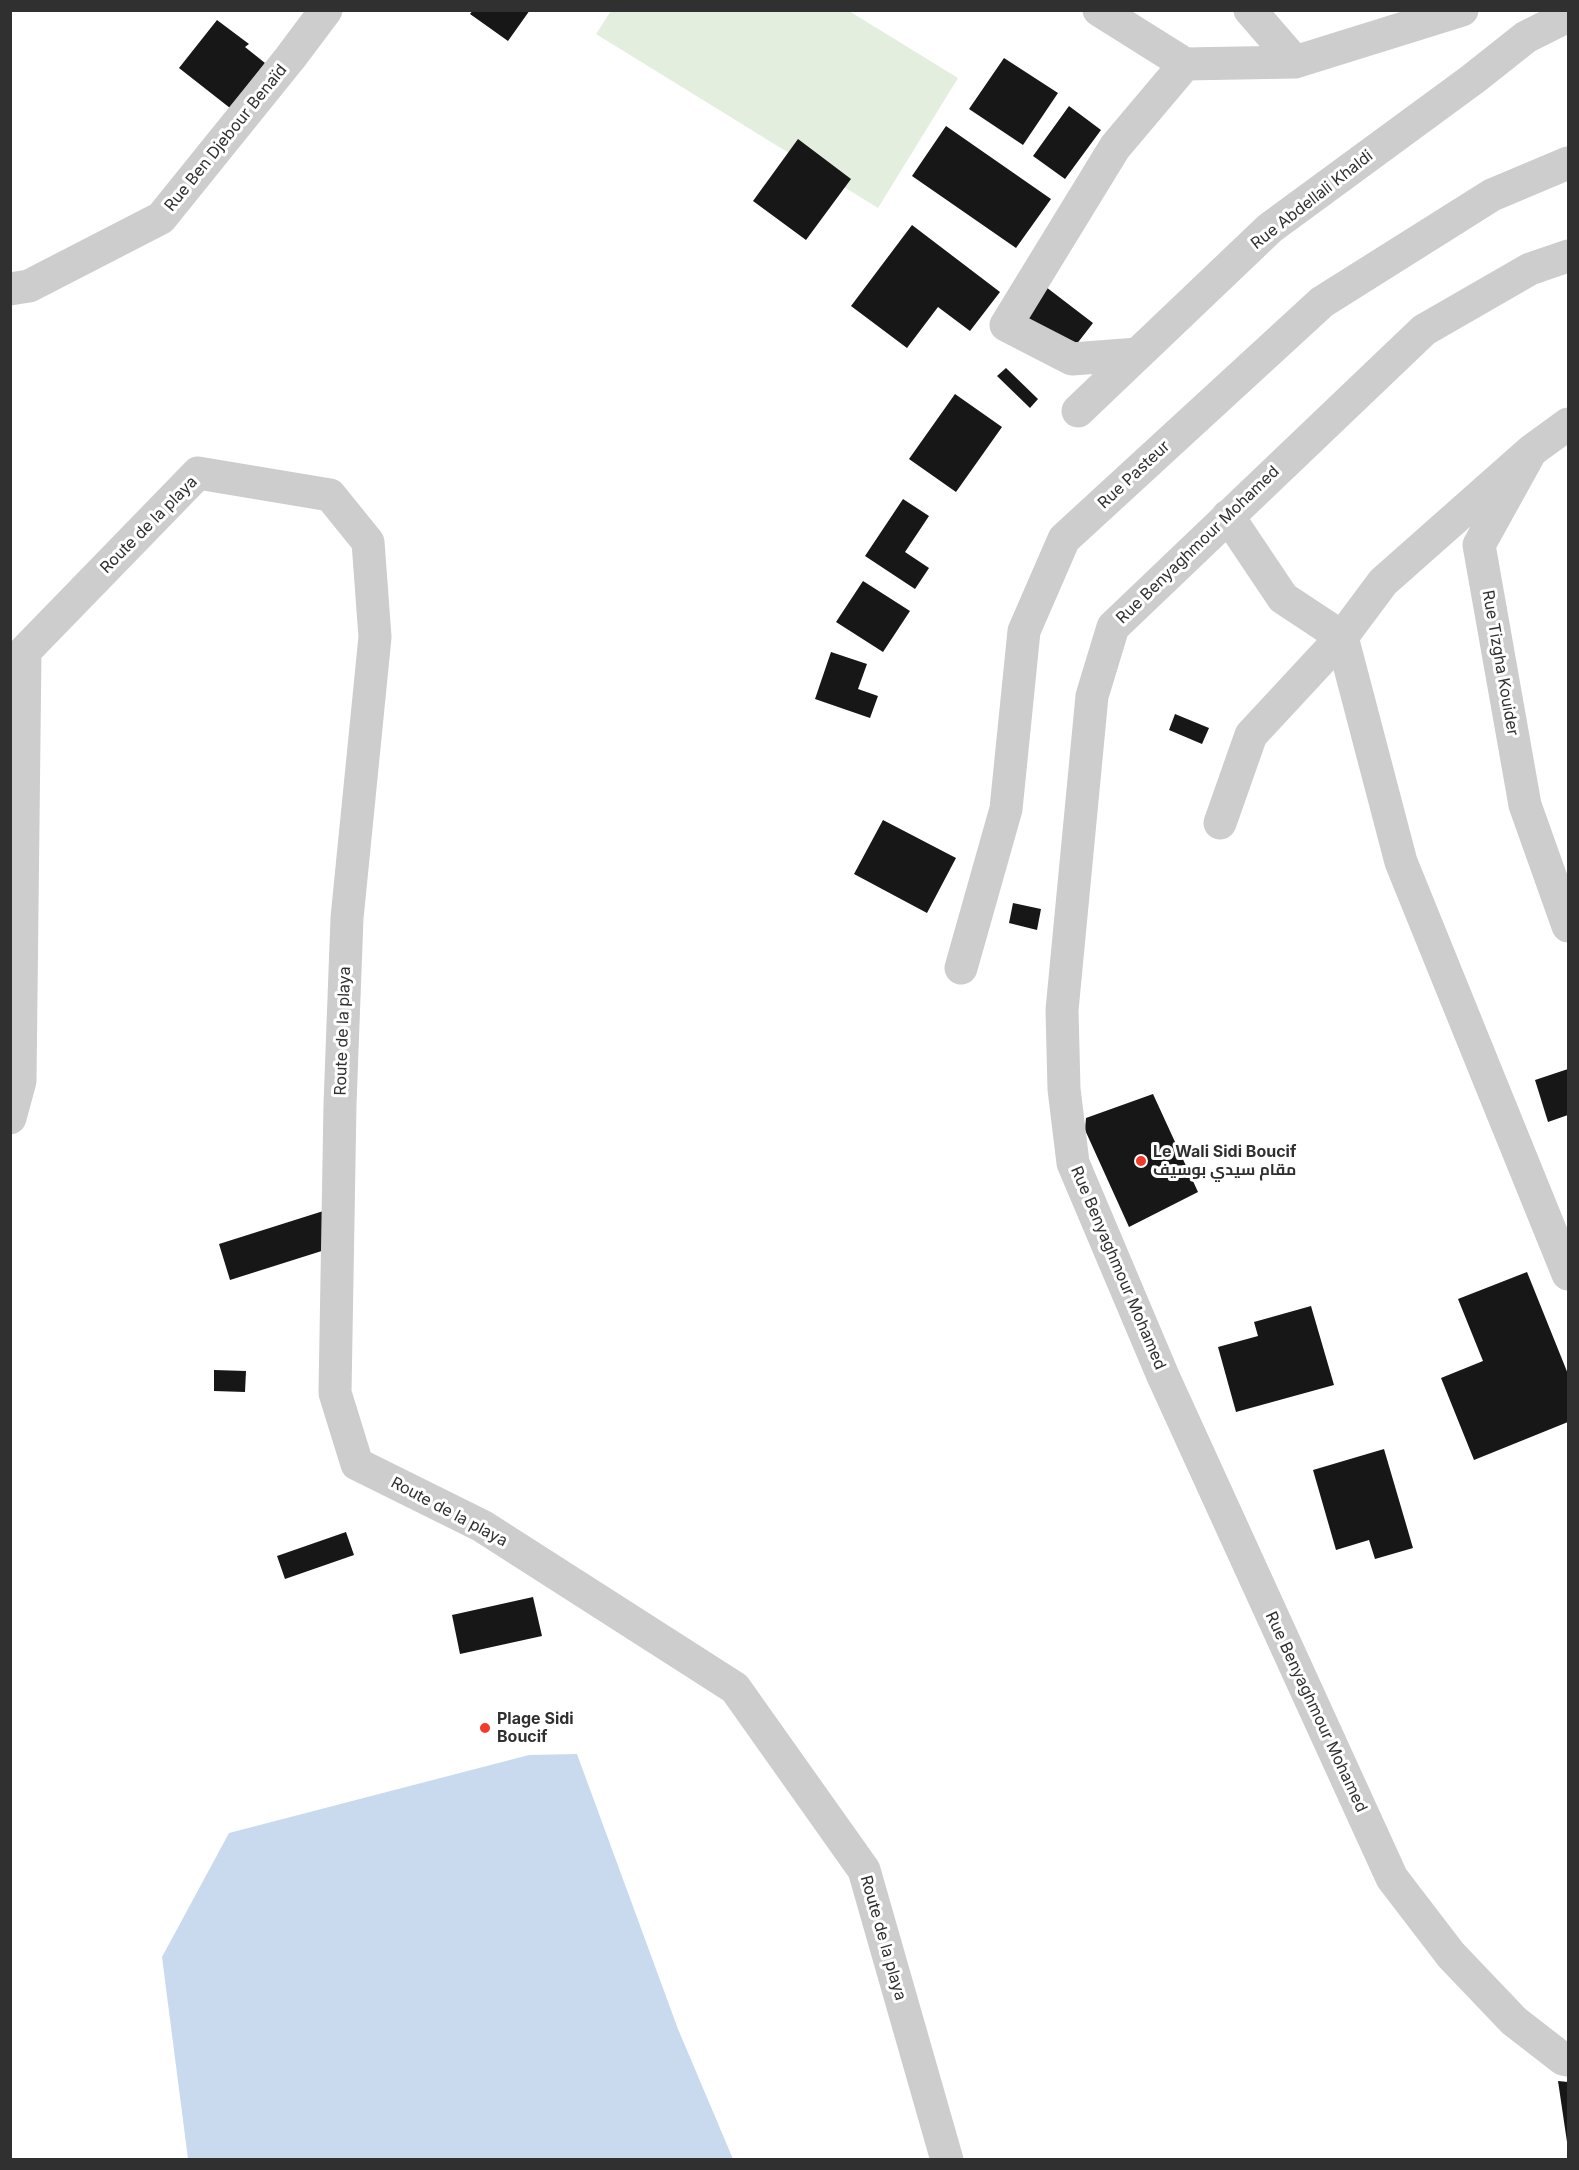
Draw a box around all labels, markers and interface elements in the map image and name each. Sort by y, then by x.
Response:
street label: Rue Ben Djebour Benaïd [161,61,291,215]
street label: Rue Abdellali Khaldi [1247,146,1377,254]
street label: Rue Pasteur [1094,437,1174,513]
street label: Rue Benyaghmour Mohamed [1113,462,1283,628]
street label: Route de la playa [96,472,202,578]
street label: Rue Tizgha Kouider [1478,589,1522,737]
street label: Route de la playa [331,966,355,1096]
place label: Le Wali Sidi Boucif مقام سيدي بوسيف [1153,1142,1296,1180]
marker: Le Wali Sidi Boucif مقام سيدي بوسيف [1134,1154,1148,1168]
street label: Rue Benyaghmour Mohamed [1066,1163,1170,1373]
street label: Route de la playa [387,1473,511,1551]
street label: Rue Benyaghmour Mohamed [1261,1609,1371,1815]
place label: Plage Sidi Boucif [497,1709,574,1747]
marker: Plage Sidi Boucif [478,1721,492,1735]
street label: Route de la playa [856,1873,910,2003]

